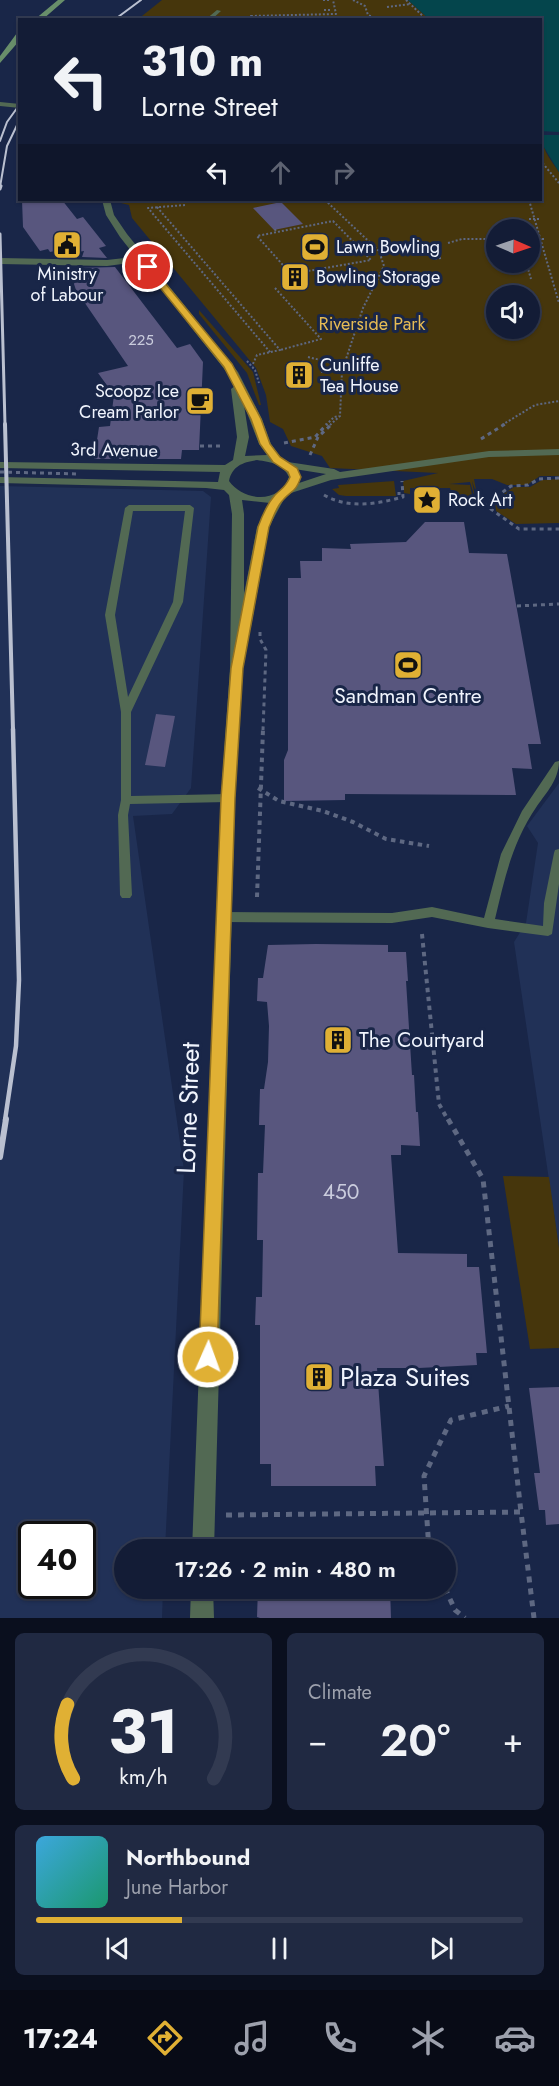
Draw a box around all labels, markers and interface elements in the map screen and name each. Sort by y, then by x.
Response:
text: 310 m [141,31,263,92]
icon: left [42,42,120,120]
text: Lorne Street [141,87,278,126]
icon: left [201,156,234,189]
icon: ahead [264,156,297,189]
icon: right [327,156,360,189]
north arrow [486,219,540,273]
map controls [486,219,540,339]
public building icon: Ministry of Labour [51,229,83,261]
sports icon: Lawn Bowling [299,231,331,263]
place label: Lawn Bowling [336,234,440,260]
pin [122,241,173,292]
icon: arrive [131,250,164,283]
place label: Ministry of Labour [31,261,104,308]
building icon: Bowling Storage [279,261,311,293]
place label: Bowling Storage [316,264,440,290]
button: sound [486,285,540,339]
park label: Riverside Park [319,311,425,337]
house number: 225 [128,329,154,351]
place label: Cunliffe Tea House [320,352,399,399]
building icon: Cunliffe Tea House [283,359,315,391]
place label: Scoopz Ice Cream Parlor [79,378,180,425]
cafe icon: Scoopz Ice Cream Parlor [184,385,216,417]
street label: 3rd Avenue [70,436,158,464]
place icon: Rock Art [411,484,443,516]
place label: Rock Art [448,487,513,513]
sports icon: Sandman Centre [392,649,424,681]
place label: Sandman Centre [334,681,482,711]
building icon: The Courtyard [322,1024,354,1056]
place label: The Courtyard [359,1025,485,1055]
street label: Lorne Street [167,1041,209,1174]
house number: 450 [323,1177,359,1207]
position arrow [176,1325,240,1389]
place label: Plaza Suites [340,1358,470,1396]
building icon: Plaza Suites [303,1361,335,1393]
speed limit sign: 40 [18,1521,96,1599]
text: 17:26 · 2 min · 480 m [174,1553,396,1585]
text: Climate [308,1678,372,1707]
text: 31 [108,1686,179,1776]
text: 20° [380,1708,450,1773]
text: − [308,1717,327,1764]
text: + [503,1717,523,1764]
text: km/h [119,1761,168,1792]
text: Northbound [126,1841,250,1873]
text: June Harbor [126,1873,228,1902]
icon: previous [101,1932,134,1965]
icon: pause [263,1932,296,1965]
icon: next [425,1932,458,1965]
icon: directions [144,2017,186,2059]
icon: music [231,2017,273,2059]
icon: phone [319,2017,361,2059]
icon: climate [407,2017,449,2059]
icon: car [494,2017,536,2059]
text: 17:24 [23,2019,98,2058]

